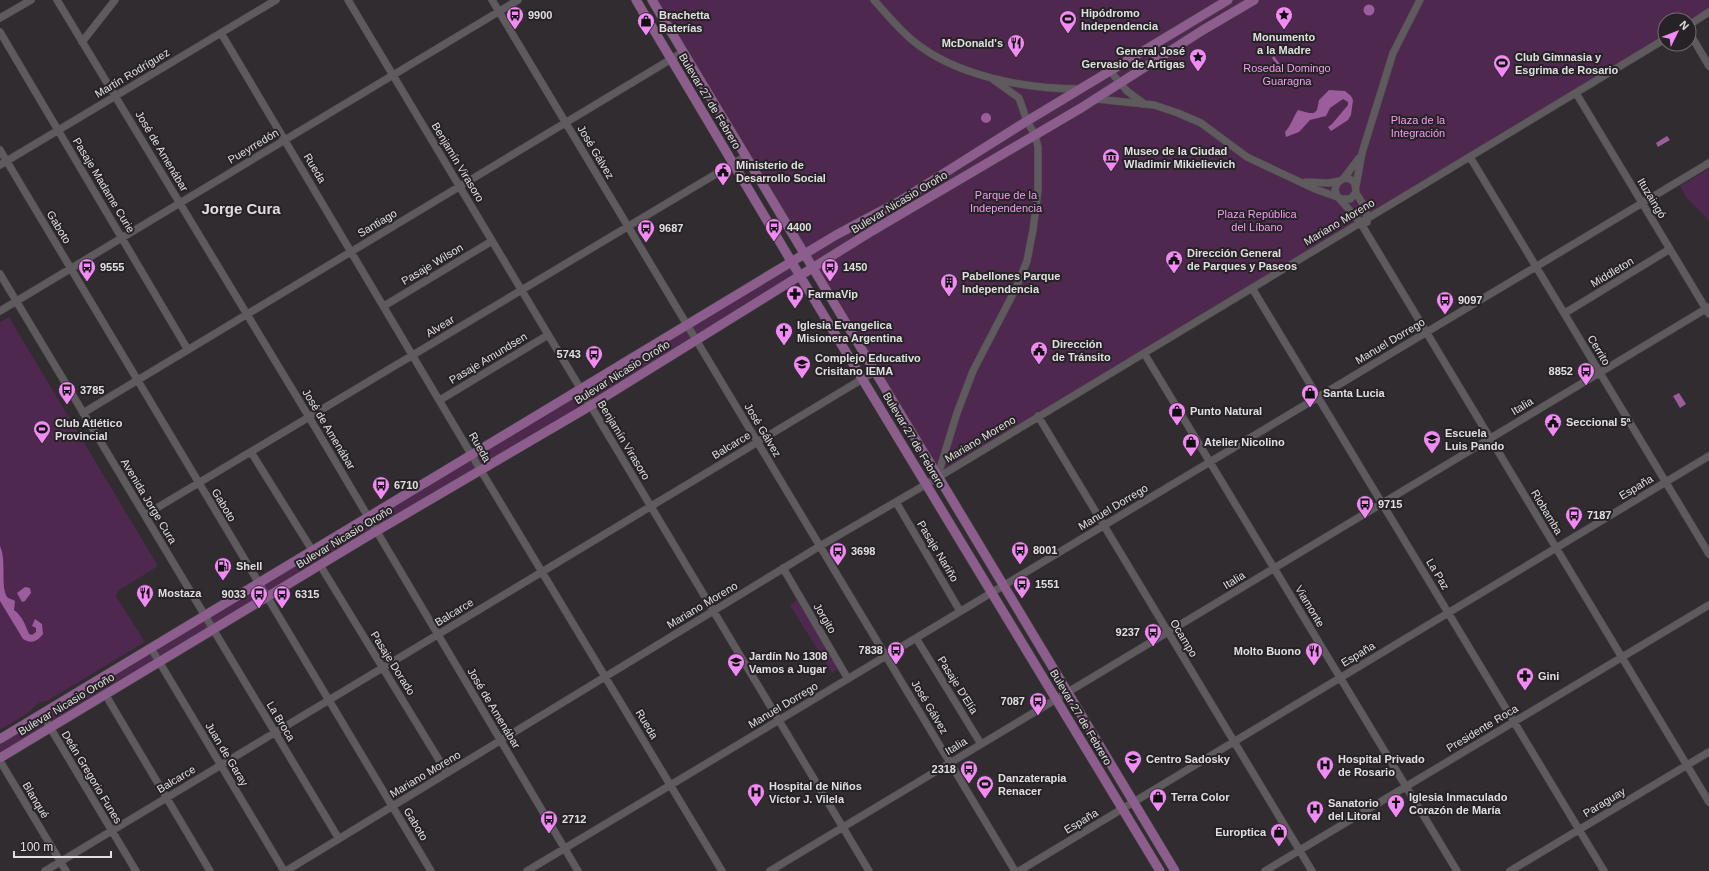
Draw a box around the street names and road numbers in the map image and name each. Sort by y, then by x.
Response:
street label: Martín Rodríguez [92,46,172,100]
street label: Bulevar 27 de Febrero [677,51,743,151]
street label: José de Amenábar [133,109,191,194]
street label: Benjamín Virasoro [430,120,486,204]
street label: José Gálvez [575,123,617,181]
street label: Pueyrredón [226,126,280,166]
street label: Pasaje Madame Curie [71,135,137,235]
street label: Rueda [302,151,329,186]
street label: Bulevar Nicasio Oroño [849,169,949,235]
street label: Ituzaingó [1635,176,1669,220]
street label: Mariano Moreno [1302,196,1376,248]
street label: Santiago [355,207,399,239]
street label: Gaboto [45,208,73,246]
street label: Pasaje Wilson [399,241,465,287]
street label: Middleton [1588,255,1636,289]
street label: Alvear [424,313,457,339]
street label: Manuel Dorrego [1353,316,1427,366]
street label: Pasaje Amundsen [447,330,529,386]
street label: Cerrito [1585,333,1613,367]
street label: Bulevar Nicasio Oroño [572,338,672,406]
street label: José de Amenábar [300,387,358,472]
street label: Bulevar 27 de Febrero [881,390,947,490]
street label: Italia [1509,394,1536,417]
street label: Benjamín Virasoro [596,398,652,482]
street label: José Gálvez [742,401,784,459]
street label: Mariano Moreno [943,413,1017,465]
street label: Balcarce [710,429,752,461]
street label: Rueda [467,430,494,465]
street label: Avenida Jorge Cura [119,456,180,546]
street label: España [1617,472,1656,502]
street label: Manuel Dorrego [1076,482,1150,532]
street label: Gaboto [210,486,238,524]
street label: Riobamba [1529,487,1566,537]
street label: Bulevar Nicasio Oroño [294,504,394,570]
street label: Pasaje Nariño [915,518,961,584]
street label: La Paz [1424,556,1452,592]
street label: Italia [1221,568,1248,591]
street label: Mariano Moreno [665,579,739,631]
street label: Viamonte [1293,583,1327,629]
street label: Balcarce [433,596,475,628]
street label: Jorgito [811,601,839,635]
street label: Ocampo [1168,617,1200,659]
street label: Pasaje Dorado [369,629,417,697]
street label: España [1339,639,1378,669]
street label: Pasaje D'Elía [936,654,981,717]
street label: José de Amenábar [465,666,523,751]
street label: Bulevar 27 de Febrero [1048,667,1114,767]
street label: Bulevar Nicasio Oroño [16,671,116,737]
street label: José Gálvez [909,678,951,736]
street label: Manuel Dorrego [746,680,820,730]
street label: La Broca [265,699,298,744]
street label: Presidente Roca [1444,701,1521,754]
street label: Rueda [634,707,661,742]
street label: Juan de Garay [203,720,251,788]
street label: Deán Gregorio Funes [60,729,125,826]
street label: Italia [943,734,970,757]
street label: Mariano Moreno [388,748,462,800]
street label: Balcarce [155,763,197,795]
street label: Blanqué [20,780,52,820]
street label: Paraguay [1581,784,1628,819]
street label: Gaboto [402,805,430,843]
street label: España [1062,806,1101,836]

